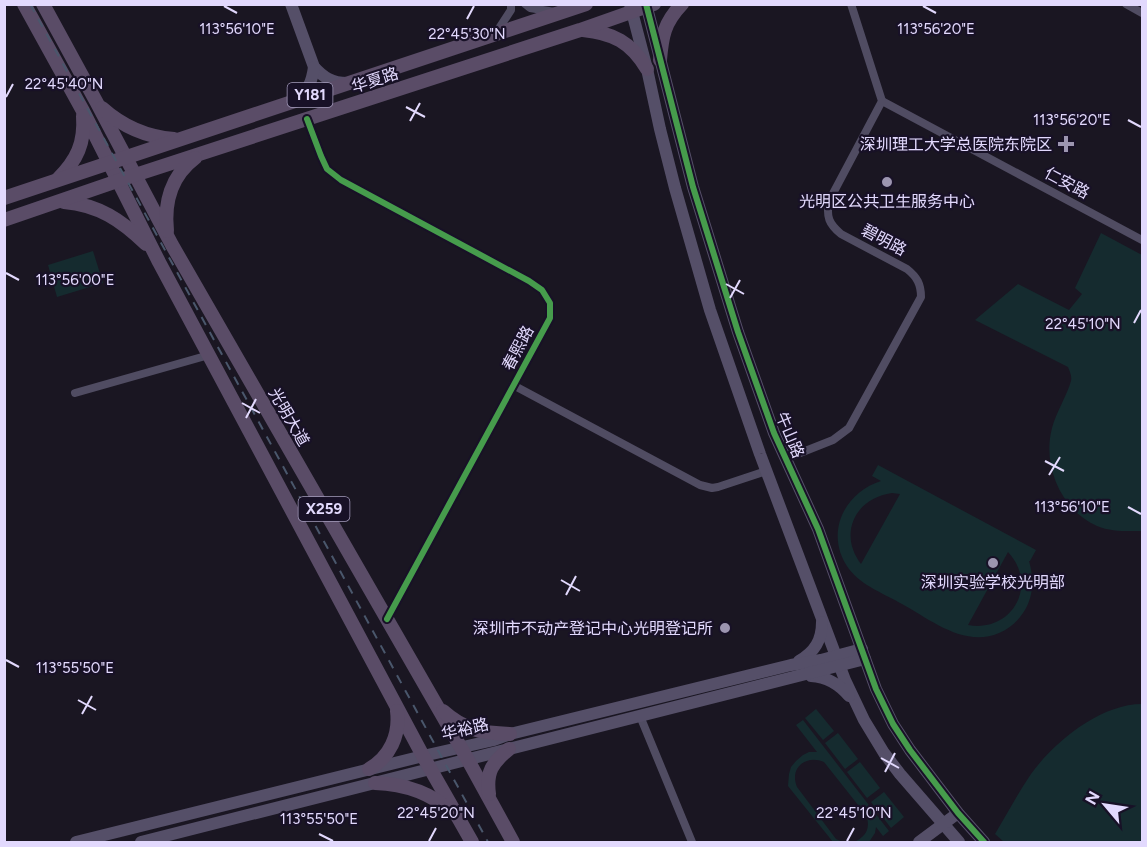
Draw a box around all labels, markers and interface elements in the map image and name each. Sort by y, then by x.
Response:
text: 113°56'10"E [199,20,275,38]
text: 113°56'20"E [897,20,975,38]
text: 22°45'30"N [428,25,506,43]
street label: 华夏路 [349,64,401,96]
text: 22°45'40"N [25,75,103,93]
road number: Y181 [288,83,332,107]
text: 113°56'20"E [1033,111,1111,129]
place label: 深圳理工大学总医院东院区 [860,135,1052,154]
marker: 深圳理工大学总医院东院区 [1057,135,1075,153]
street label: 仁安路 [1041,163,1093,203]
marker: 光明区公共卫生服务中心 [880,175,894,189]
place label: 光明区公共卫生服务中心 [799,192,975,211]
street label: 碧明路 [858,220,910,260]
text: 113°56'00"E [35,271,115,289]
text: 22°45'10"N [1045,315,1121,333]
street label: 春熙路 [498,322,538,374]
street label: 光明大道 [265,385,313,449]
street label: 牛山路 [772,409,808,461]
road number: X259 [298,497,350,521]
text: 113°56'10"E [1034,498,1110,516]
marker: 深圳实验学校光明部 [986,556,1000,570]
place label: 深圳实验学校光明部 [921,573,1065,592]
place label: 深圳市不动产登记中心光明登记所 [473,619,713,638]
marker: 深圳市不动产登记中心光明登记所 [718,621,732,635]
text: 113°55'50"E [36,659,114,677]
street label: 华裕路 [439,714,491,744]
north arrow [1075,775,1135,835]
text: N [1081,788,1104,808]
text: 22°45'20"N [397,804,475,822]
text: 22°45'10"N [816,804,892,822]
text: 113°55'50"E [280,810,358,828]

